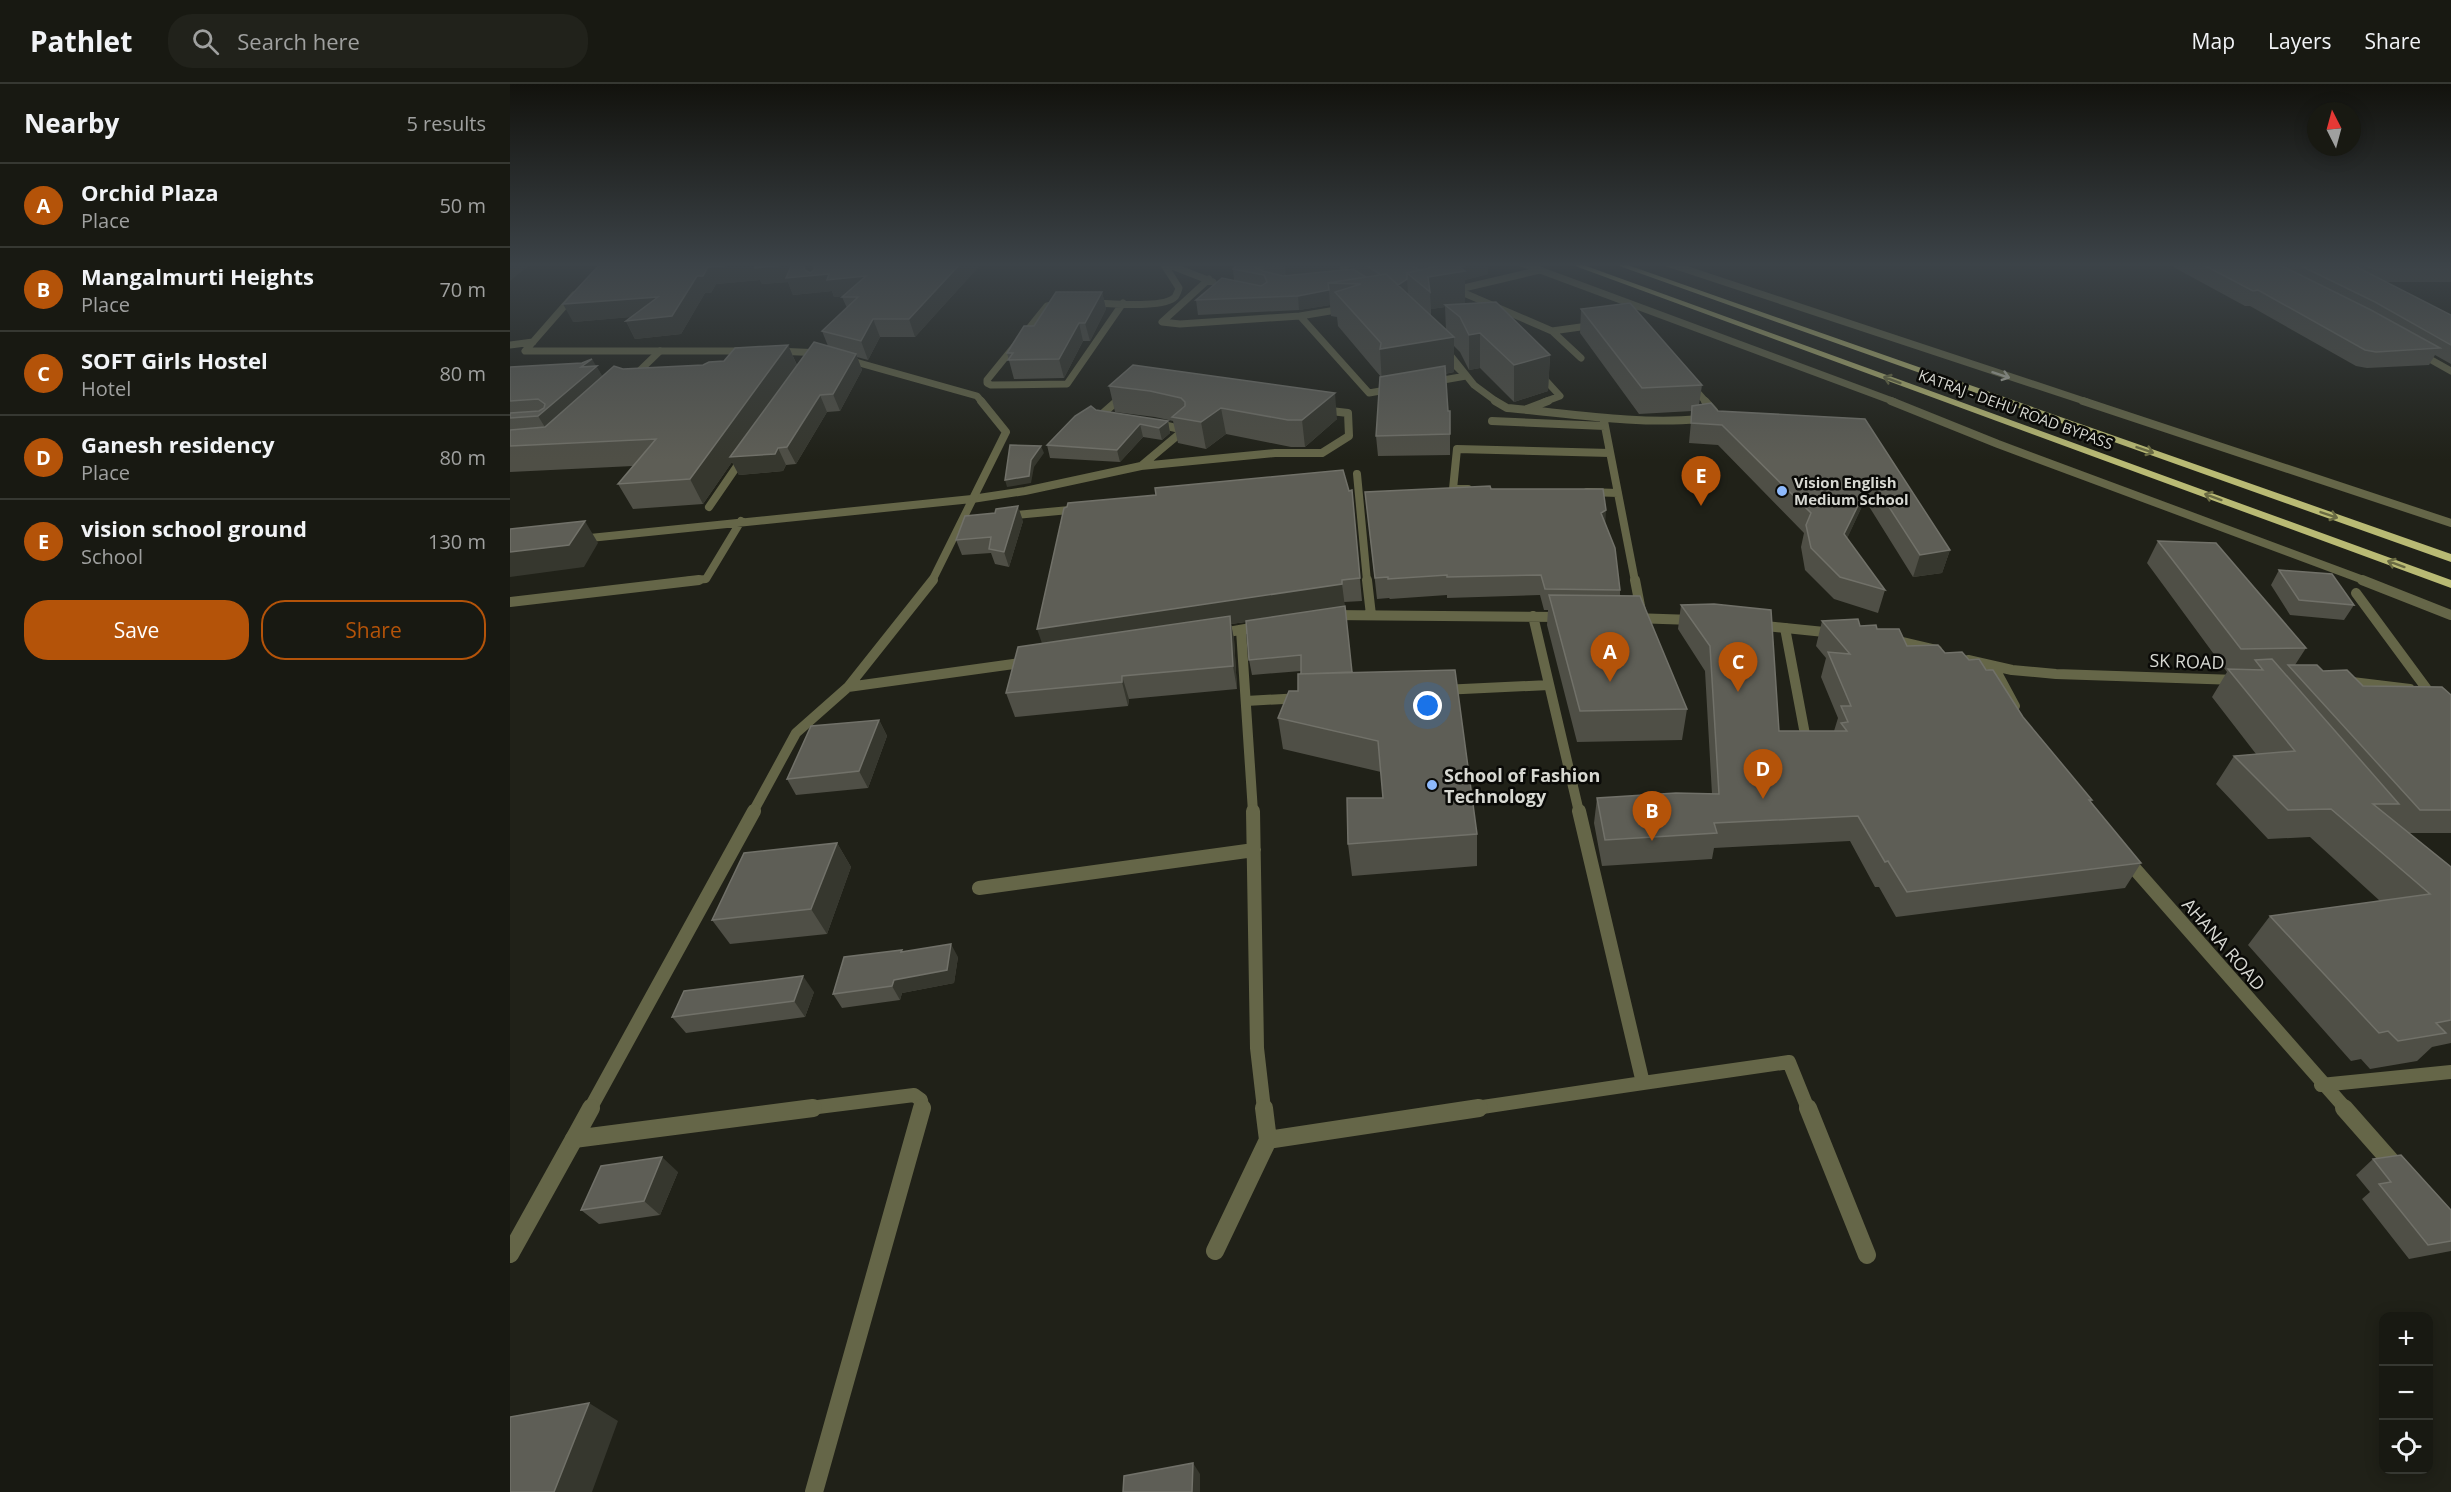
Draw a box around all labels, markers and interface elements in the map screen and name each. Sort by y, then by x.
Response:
search box [168,14,588,68]
text: Pathlet [30,22,132,60]
icon: search [189,25,222,58]
text: Search here [237,26,360,56]
text: Map [2192,27,2235,55]
text: Layers [2268,27,2332,55]
text: Share [2365,27,2421,55]
north arrow [2307,102,2361,156]
text: Nearby [24,105,119,141]
text: 5 results [406,110,486,137]
text: Orchid Plaza [81,177,218,207]
text: A [37,192,50,219]
text: 50 m [439,192,486,219]
text: Place [81,207,130,234]
text: Mangalmurti Heights [81,261,314,291]
text: B [37,276,50,303]
text: 70 m [439,276,486,303]
text: Place [81,291,130,318]
text: SOFT Girls Hostel [81,345,268,375]
text: C [37,360,50,387]
text: 80 m [439,360,486,387]
street label: KATRAJ - DEHU ROAD BYPASS [1916,364,2116,454]
one-way arrow [1991,370,2010,381]
one-way arrow [1883,374,1902,385]
text: Hotel [81,375,131,402]
text: Ganesh residency [81,429,275,459]
text: D [36,444,51,471]
text: 80 m [439,444,486,471]
one-way arrow [2135,446,2154,457]
pin: E [1682,456,1720,506]
text: Place [81,459,130,486]
place label: Vision English Medium School [1794,472,1909,509]
marker: Vision English Medium School [1775,484,1789,498]
one-way arrow [2204,491,2223,502]
one-way arrow [2319,511,2338,522]
text: vision school ground [81,513,307,543]
text: E [38,528,49,555]
text: 130 m [428,528,486,555]
text: School [81,543,143,570]
one-way arrow [2387,558,2406,569]
button: Save [24,600,249,660]
button: Share [261,600,486,660]
pin: A [1590,632,1630,682]
pin: C [1718,642,1758,692]
street label: SK ROAD [2149,648,2225,674]
your location [1413,691,1442,720]
pin: D [1744,750,1782,799]
place label: School of Fashion Technology [1444,763,1600,808]
marker: School of Fashion Technology [1425,778,1439,792]
pin: B [1632,792,1672,841]
street label: AHANA ROAD [2177,893,2271,995]
map controls [2379,1312,2433,1474]
button: + [2379,1312,2433,1366]
button: − [2379,1366,2433,1420]
button: locate [2379,1420,2433,1474]

